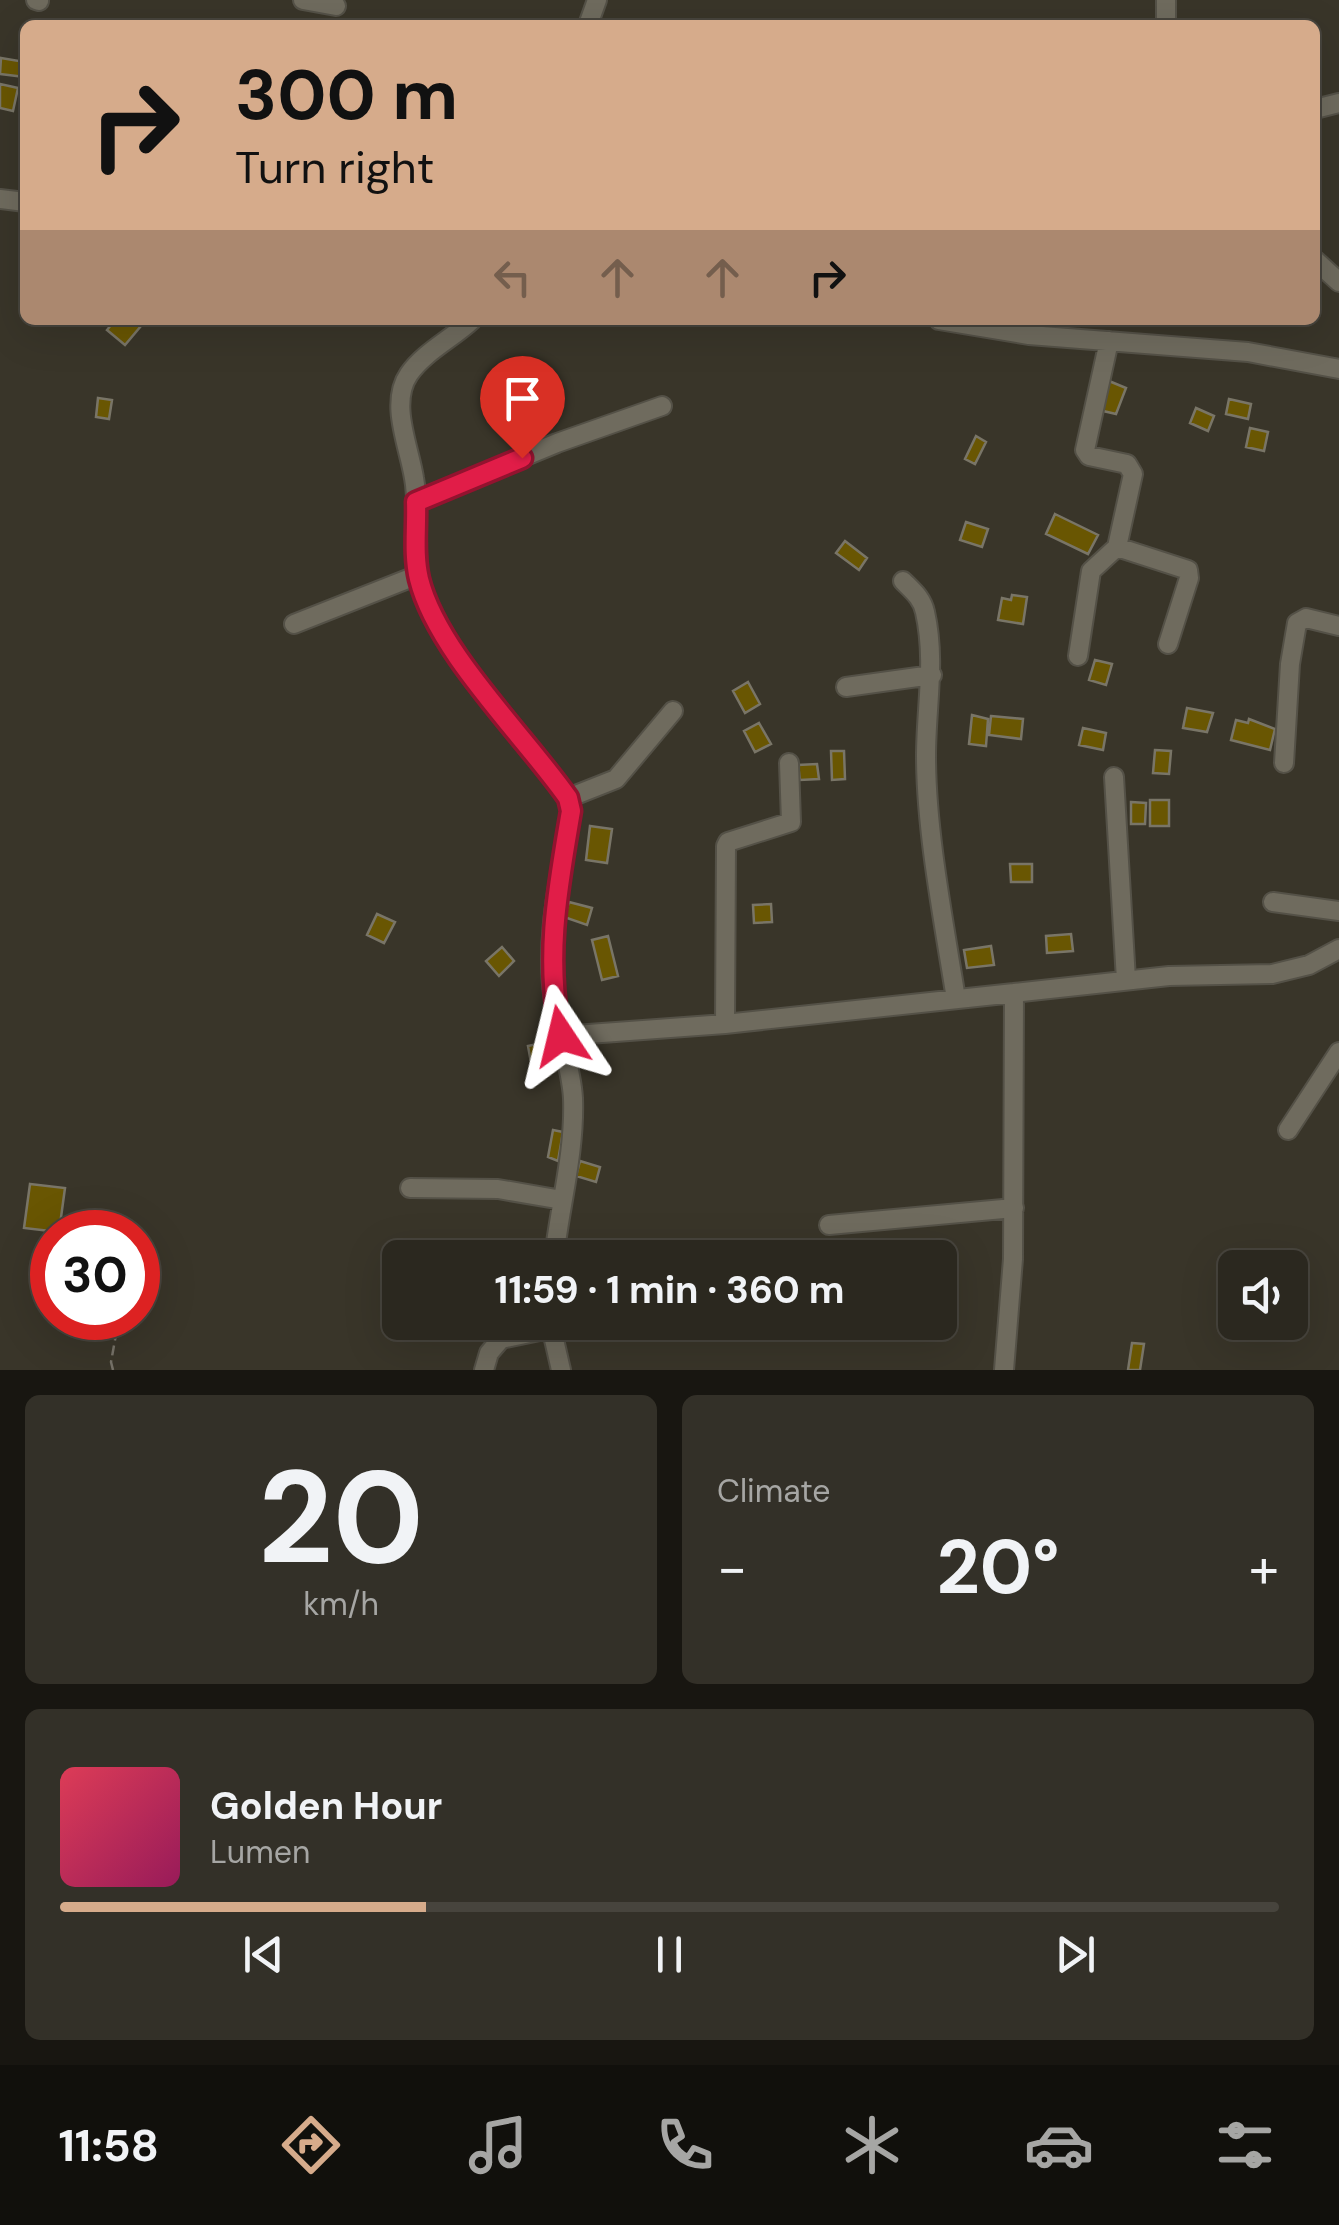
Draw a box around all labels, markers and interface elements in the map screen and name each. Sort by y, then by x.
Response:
text: 300 m [235,50,458,141]
icon: right [70,60,200,190]
text: Turn right [235,138,434,197]
icon: left [485,250,540,305]
icon: ahead [590,250,645,305]
icon: ahead [695,250,750,305]
icon: right [800,250,855,305]
pin [480,356,565,459]
icon: arrive [495,371,550,426]
position arrow [509,984,613,1088]
speed limit sign: 30 [30,1210,160,1340]
map controls [1218,1250,1308,1340]
button: sound [1218,1250,1308,1340]
text: 11:59 · 1 min · 360 m [495,1265,844,1315]
text: 20 [258,1433,424,1602]
text: Climate [717,1470,831,1512]
text: 20° [937,1519,1060,1616]
text: − [717,1532,747,1604]
text: + [1249,1532,1279,1604]
text: km/h [303,1583,379,1625]
text: Golden Hour [210,1781,442,1831]
text: Lumen [210,1831,310,1873]
icon: previous [236,1927,291,1982]
icon: pause [642,1927,697,1982]
icon: next [1048,1927,1103,1982]
icon: directions [276,2110,346,2180]
icon: music [463,2110,533,2180]
icon: phone [650,2110,720,2180]
icon: climate [837,2110,907,2180]
icon: car [1024,2110,1094,2180]
icon: filters [1210,2110,1280,2180]
text: 11:58 [58,2116,159,2175]

